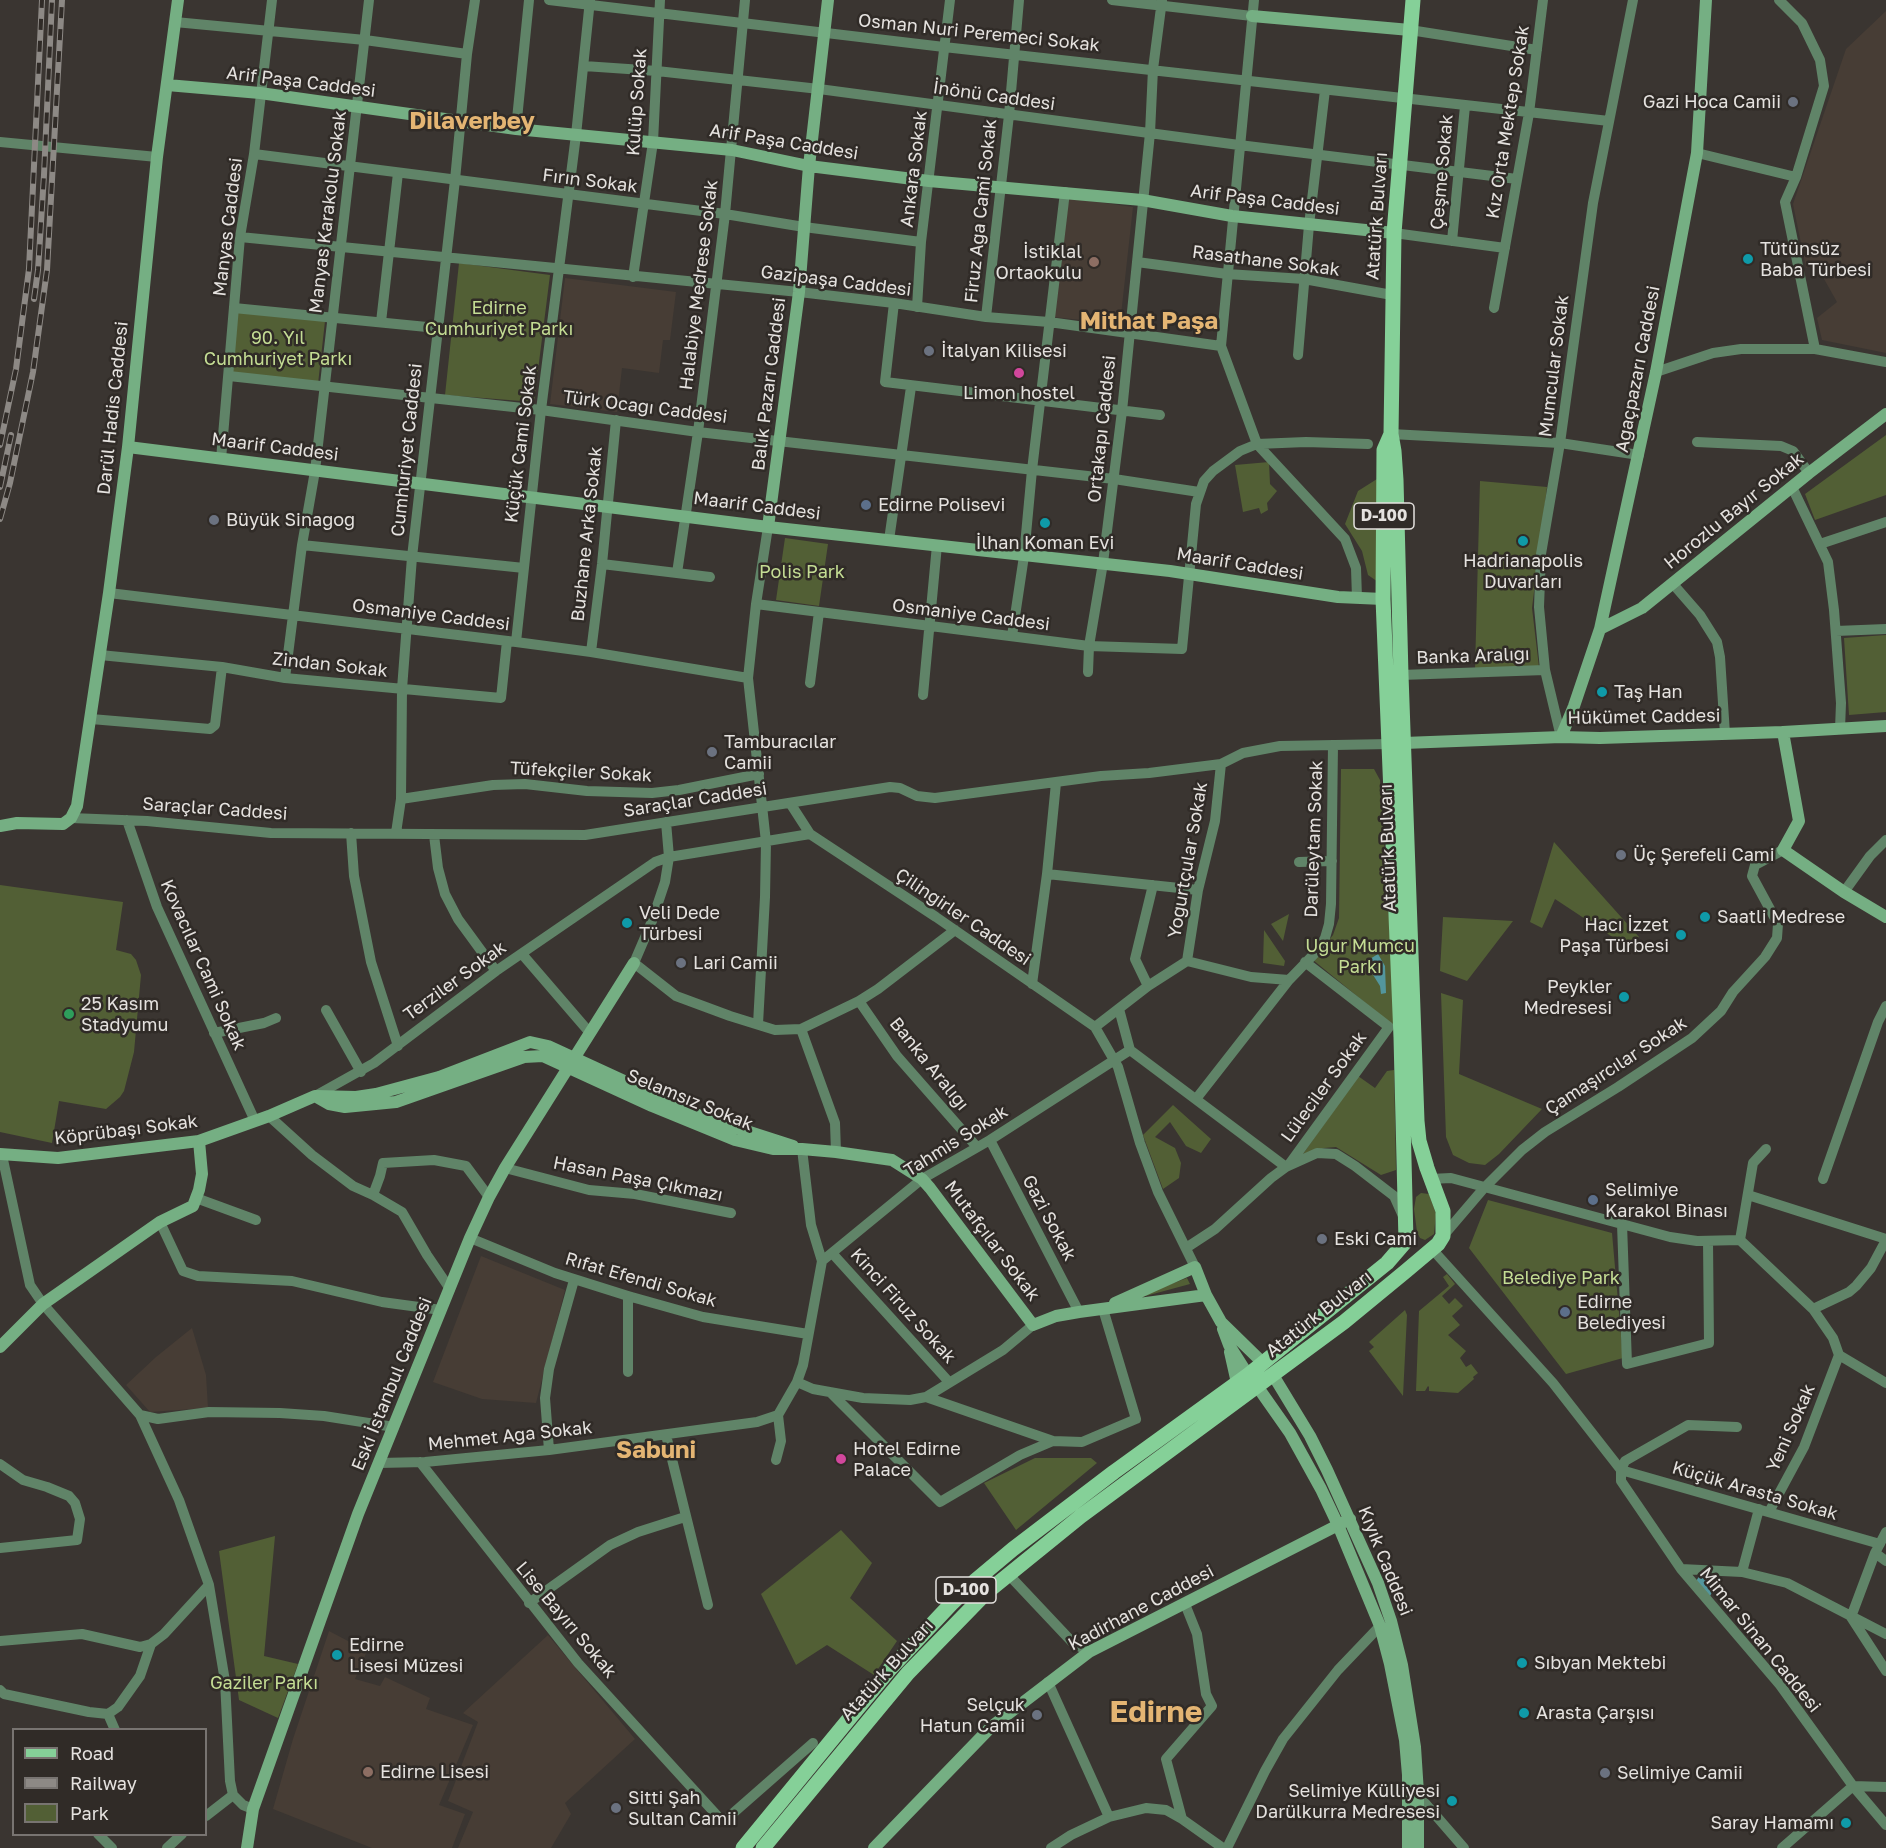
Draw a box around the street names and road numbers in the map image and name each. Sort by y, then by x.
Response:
street label: Osman Nuri Peremeci Sokak [857,10,1101,56]
street label: Kız Orta Mektep Sokak [1482,24,1534,220]
street label: Kulüp Sokak [622,47,652,157]
street label: Arif Paşa Caddesi [225,62,377,102]
street label: İnönü Caddesi [931,77,1057,115]
street label: Manyas Karakolu Sokak [305,109,351,315]
street label: Ankara Sokak [896,109,932,229]
street label: Çeşme Sokak [1426,113,1458,231]
street label: Firuz Ağa Cami Sokak [961,118,1001,304]
street label: Arif Paşa Caddesi [708,120,860,164]
street label: Atatürk Bulvarı [1362,151,1392,281]
street label: Manyas Caddesi [209,156,247,298]
street label: Fırın Sokak [541,164,639,198]
street label: Halabiye Medrese Sokak [675,179,723,391]
street label: Arif Paşa Caddesi [1189,180,1341,220]
street label: Rasathane Sokak [1191,241,1341,281]
street label: Gazipaşa Caddesi [759,261,913,301]
street label: Ağaçpazarı Caddesi [1611,284,1665,454]
street label: Mumcular Sokak [1535,294,1573,438]
street label: Balık Pazarı Caddesi [748,296,790,472]
street label: Darül Hadis Caddesi [93,320,133,496]
street label: Ortakapı Caddesi [1084,354,1120,504]
street label: Cumhuriyet Caddesi [387,362,427,538]
street label: Küçük Cami Sokak [501,364,541,524]
street label: Türk Ocağı Caddesi [562,386,728,428]
street label: Maarif Caddesi [210,428,340,466]
street label: Buzhane Arka Sokak [567,445,607,623]
street label: Horozlu Bayır Sokak [1660,448,1808,574]
street label: Maarif Caddesi [692,487,822,525]
road number: D-100 [1354,503,1414,529]
street label: Maarif Caddesi [1175,543,1305,585]
street label: Osmaniye Caddesi [351,595,511,635]
street label: Osmaniye Caddesi [891,595,1051,635]
street label: Banka Aralığı [1416,643,1530,669]
street label: Zindan Sokak [271,648,389,682]
street label: Hükümet Caddesi [1567,705,1721,729]
street label: Tüfekçiler Sokak [509,757,653,787]
street label: Darüleytam Sokak [1300,760,1328,918]
street label: Saraçlar Caddesi [622,778,768,822]
street label: Yoğurtçular Sokak [1164,780,1212,940]
street label: Atatürk Bulvarı [1375,784,1401,912]
street label: Saraçlar Caddesi [142,793,288,825]
street label: Çilingirler Caddesi [891,864,1035,970]
street label: Kovacılar Cami Sokak [156,876,250,1054]
street label: Terziler Sokak [400,937,510,1025]
street label: Çamaşırcılar Sokak [1541,1012,1691,1120]
street label: Banka Aralığı [885,1013,973,1115]
street label: Lüleciler Sokak [1277,1027,1371,1147]
street label: Selamsız Sokak [624,1065,756,1135]
street label: Tahmis Sokak [900,1101,1012,1181]
street label: Köprübaşı Sokak [53,1110,199,1150]
street label: Hasan Paşa Çıkmazı [551,1152,725,1206]
street label: Gazi Sokak [1017,1171,1081,1265]
street label: Mutafçılar Sokak [940,1177,1044,1305]
street label: Kinci Firuz Sokak [846,1244,960,1368]
street label: Rıfat Efendi Sokak [563,1248,719,1312]
street label: Atatürk Bulvarı [1262,1266,1376,1362]
street label: Eski İstanbul Caddesi [347,1294,437,1474]
street label: Yeni Sokak [1762,1381,1820,1475]
street label: Mehmet Ağa Sokak [427,1417,593,1455]
street label: Küçük Arasta Sokak [1670,1457,1840,1525]
street label: Kıyık Caddesi [1353,1503,1417,1619]
street label: Lise Bayırı Sokak [511,1557,621,1683]
street label: Kadirhane Caddesi [1064,1560,1218,1656]
street label: Mimar Sinan Caddesi [1695,1563,1825,1717]
road number: D-100 [936,1577,996,1603]
street label: Atatürk Bulvarı [836,1615,938,1725]

